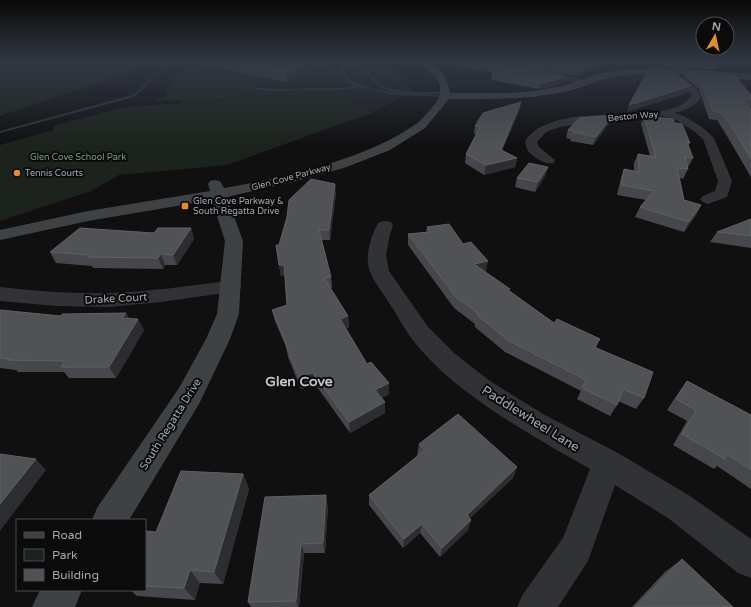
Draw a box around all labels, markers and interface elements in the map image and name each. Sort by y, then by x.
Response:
north arrow [695,16,735,56]
text: N [711,20,722,34]
street label: Beston Way [607,109,659,124]
park label: Glen Cove School Park [30,152,126,163]
street label: Glen Cove Parkway [250,162,332,193]
marker: Tennis Courts [12,168,22,178]
place label: Tennis Courts [25,168,83,179]
place label: Glen Cove Parkway & South Regatta Drive [193,196,284,217]
marker: Glen Cove Parkway & South Regatta Drive [180,201,190,211]
street label: Drake Court [84,290,148,307]
district label: Glen Cove [265,373,333,390]
street label: South Regatta Drive [137,376,204,472]
street label: Paddlewheel Lane [479,382,582,455]
legend [16,519,146,591]
text: Road [52,528,82,542]
text: Park [52,548,78,562]
text: Building [52,568,99,582]

